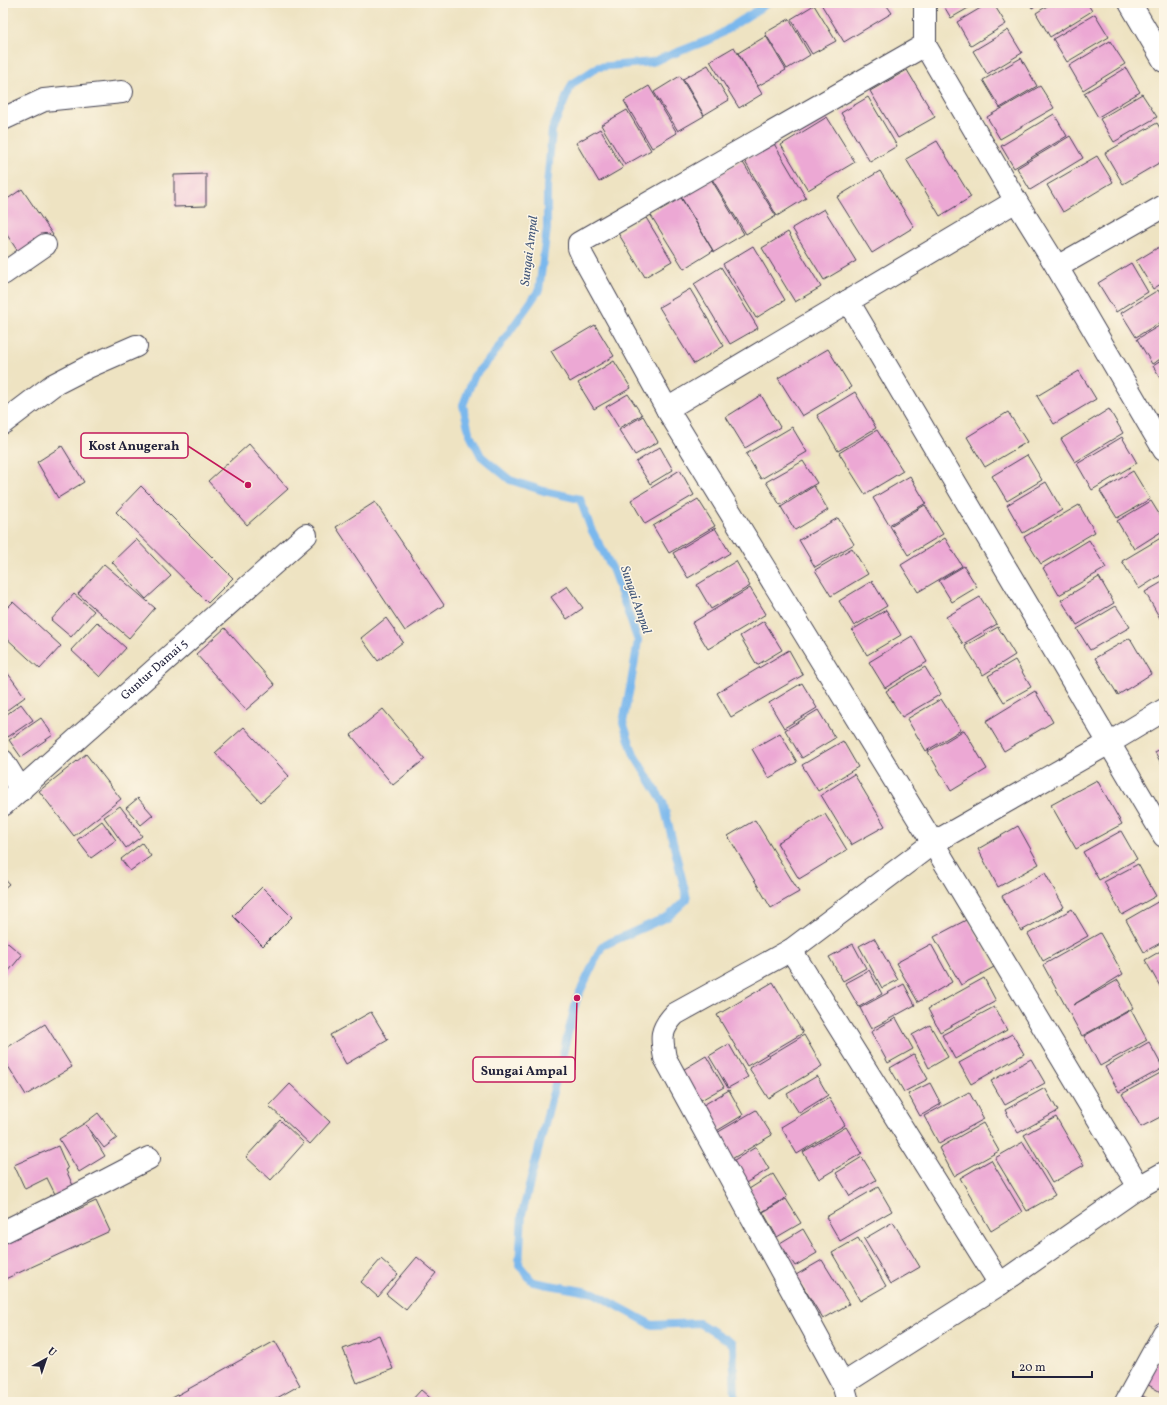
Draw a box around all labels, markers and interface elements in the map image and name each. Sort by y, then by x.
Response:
water label: Sungai Ampal [517,214,543,287]
callout: Kost Anugerah [81,433,188,458]
text: Kost Anugerah [89,438,180,456]
water label: Sungai Ampal [615,564,655,637]
street label: Guntur Damai 5 [118,636,192,704]
callout: Sungai Ampal [473,1057,575,1082]
text: Sungai Ampal [481,1063,568,1081]
north arrow [26,1339,66,1379]
text: U [44,1344,60,1361]
scale bar [1013,1353,1092,1379]
text: 20 m [1019,1360,1046,1376]

